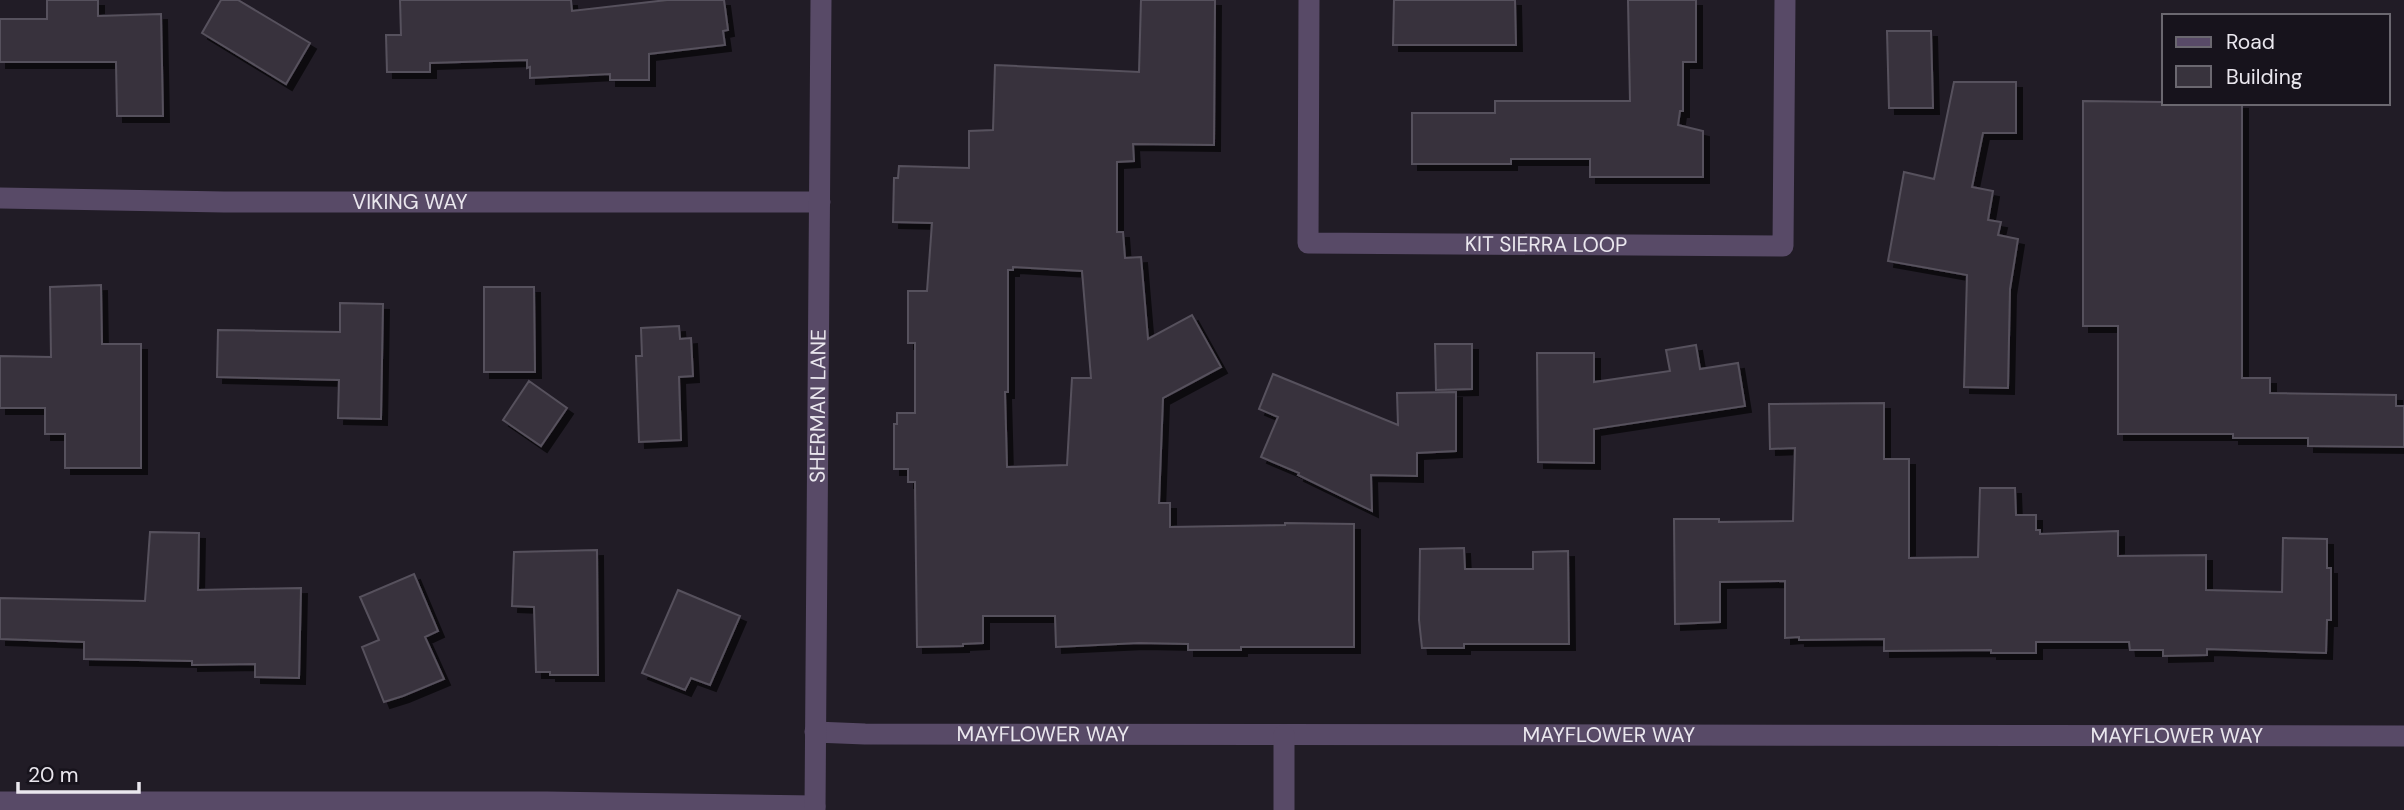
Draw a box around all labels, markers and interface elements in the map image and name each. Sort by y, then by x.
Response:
legend [2162,14,2390,105]
text: Road [2226,28,2275,56]
text: Building [2226,63,2303,91]
street label: VIKING WAY [352,188,468,216]
street label: KIT SIERRA LOOP [1465,230,1627,259]
street label: SHERMAN LANE [803,329,833,483]
street label: MAYFLOWER WAY [957,720,1129,748]
street label: MAYFLOWER WAY [1523,721,1695,749]
street label: MAYFLOWER WAY [2091,722,2263,750]
scale bar [18,750,138,794]
text: 20 m [28,761,79,789]

